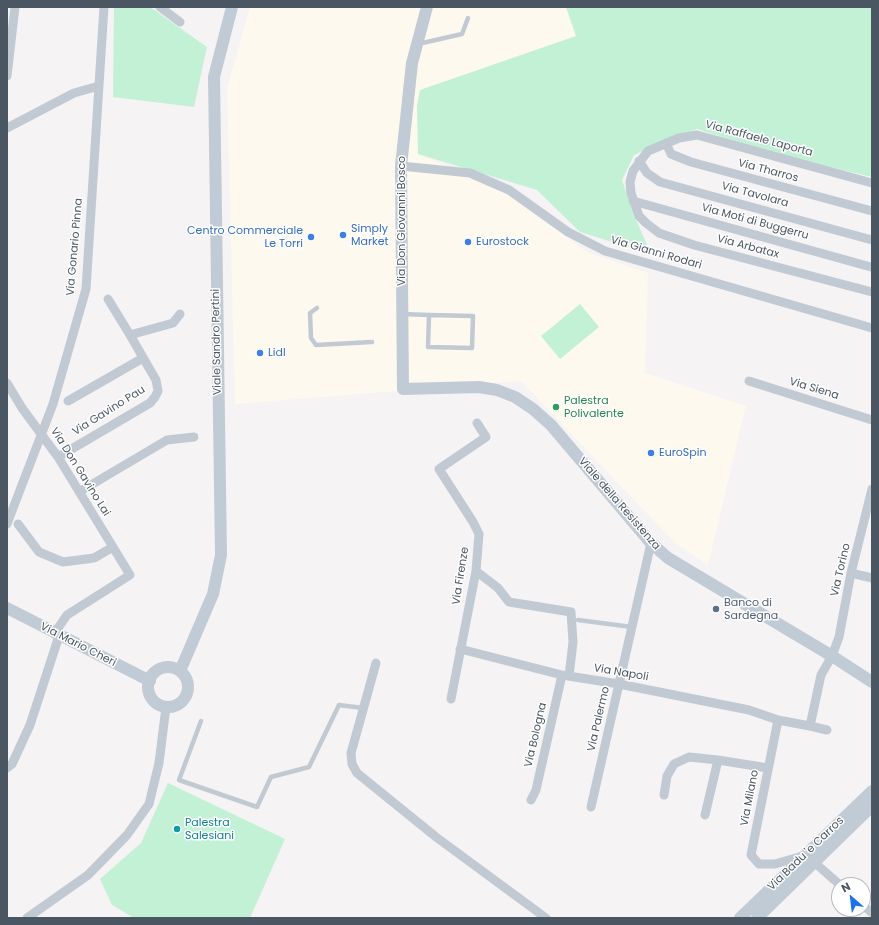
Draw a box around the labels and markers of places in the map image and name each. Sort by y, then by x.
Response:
place label: Simply Market [351,222,388,248]
place label: Centro Commerciale Le Torri [187,224,303,250]
marker: Simply Market [338,230,348,240]
marker: Centro Commerciale Le Torri [306,232,316,242]
place label: Eurostock [476,235,529,249]
marker: Eurostock [463,237,473,247]
place label: Lidl [268,346,286,360]
marker: Lidl [255,348,265,358]
place label: Palestra Polivalente [564,394,624,420]
marker: Palestra Polivalente [551,402,561,412]
place label: EuroSpin [659,446,706,460]
marker: EuroSpin [646,448,656,458]
place label: Banco di Sardegna [724,596,778,622]
marker: Banco di Sardegna [711,604,721,614]
place label: Palestra Salesiani [185,816,234,842]
marker: Palestra Salesiani [172,824,182,834]

